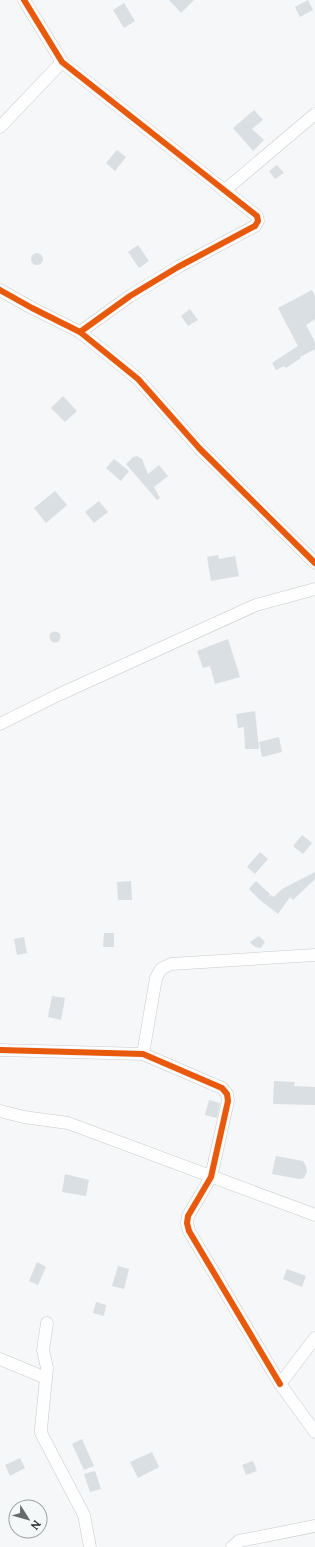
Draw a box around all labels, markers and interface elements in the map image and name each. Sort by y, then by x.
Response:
north arrow [8,1499,48,1539]
text: N [28,1517,44,1533]

